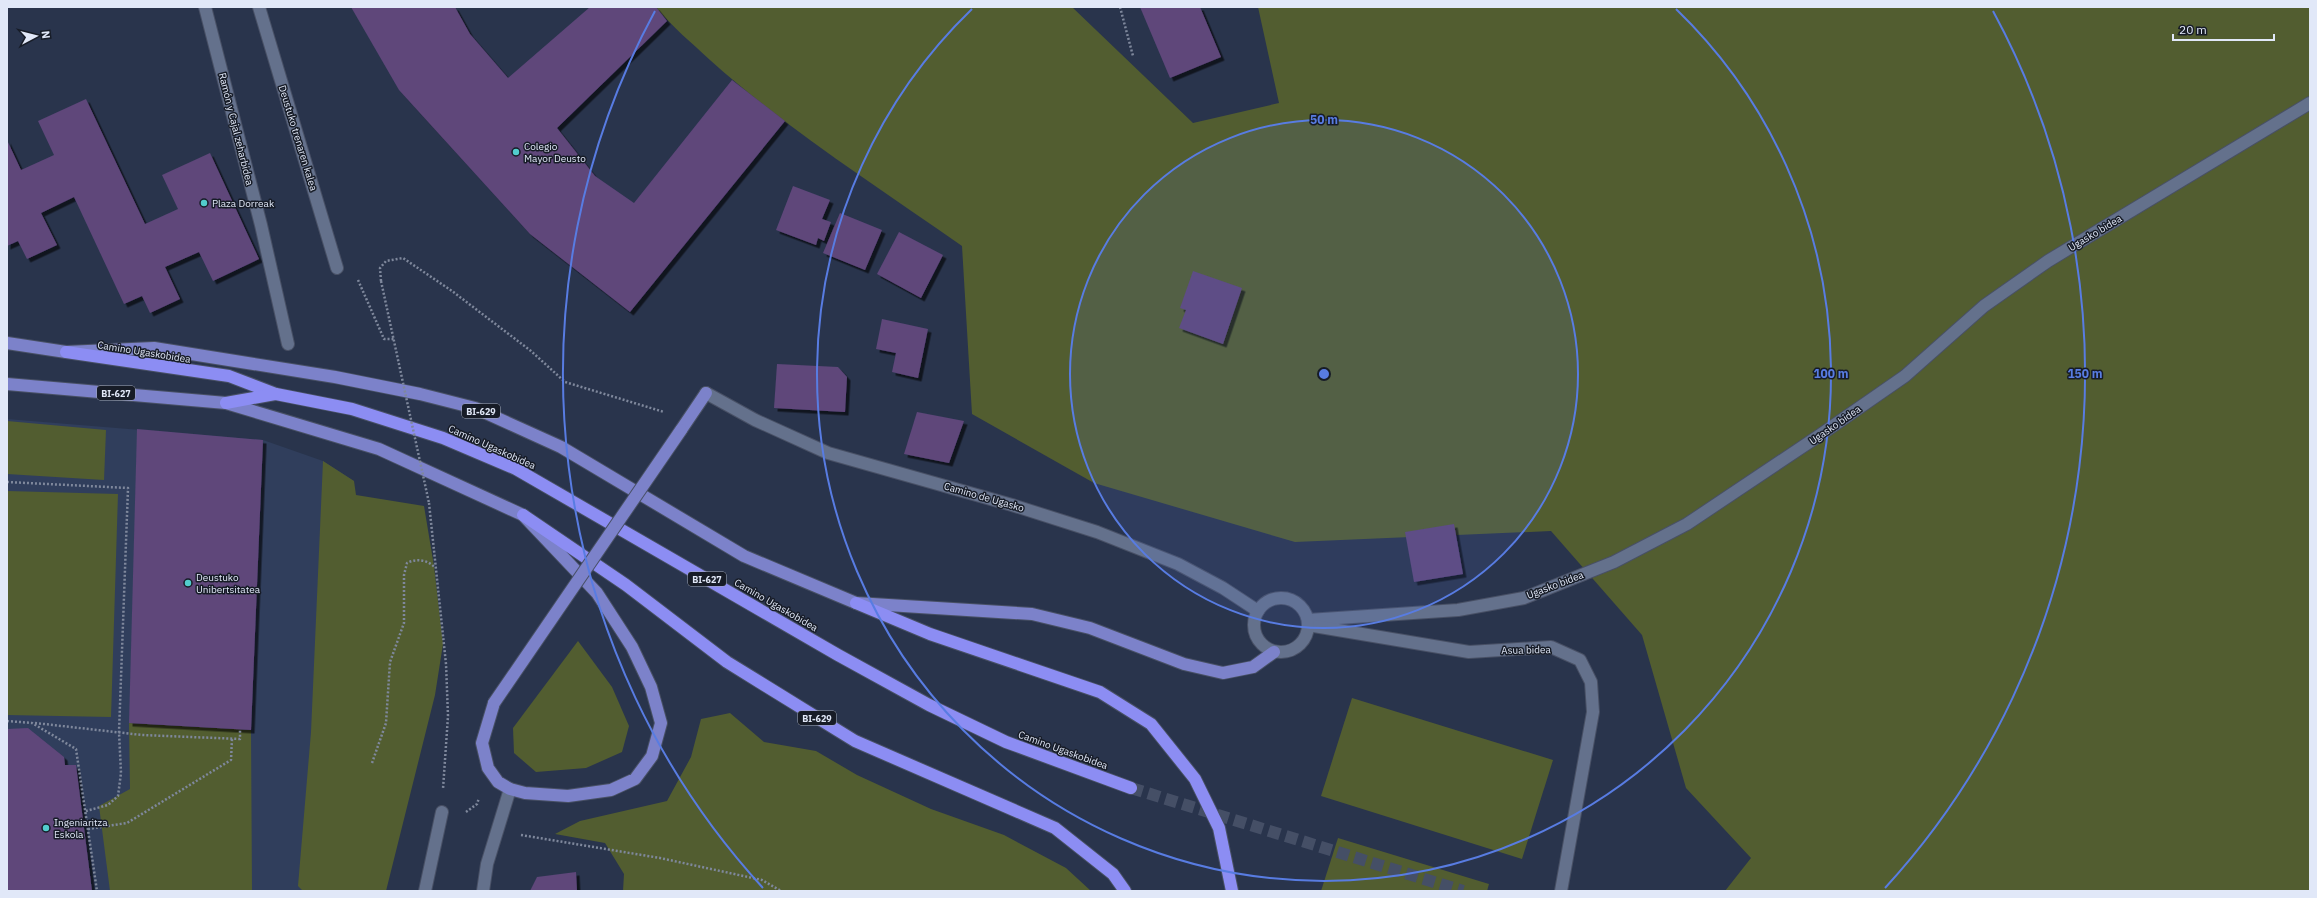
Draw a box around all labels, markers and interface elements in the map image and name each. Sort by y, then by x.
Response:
north arrow [16,16,56,56]
scale bar [2173,16,2274,42]
text: 20 m [2179,22,2207,37]
text: N [38,30,53,40]
street label: Ramón y Cajal zeharbidea [216,71,256,187]
street label: Deustuko trenaren kalea [276,84,320,193]
text: 50 m [1310,112,1338,127]
place label: Colegio Mayor Deusto [524,140,586,165]
marker: Colegio Mayor Deusto [511,147,521,157]
place label: Plaza Dorreak [212,197,275,210]
marker: Plaza Dorreak [199,198,209,208]
street label: Ugasko bidea [2066,212,2125,254]
street label: Camino Ugaskobidea [96,338,192,366]
text: 100 m [1813,366,1849,381]
text: 150 m [2067,366,2103,381]
centre of rings [1317,367,1331,381]
road number: BI-627 [97,386,135,400]
street label: Ugasko bidea [1807,402,1864,448]
road number: BI-629 [462,404,500,418]
street label: Camino Ugaskobidea [446,422,538,472]
street label: Camino de Ugasko [942,479,1026,515]
street label: Ugasko bidea [1525,568,1586,602]
place label: Deustuko Unibertsitatea [196,571,261,596]
road number: BI-627 [688,572,726,586]
street label: Camino Ugaskobidea [732,576,821,635]
marker: Deustuko Unibertsitatea [183,578,193,588]
street label: Asua bidea [1501,643,1552,657]
road number: BI-629 [798,711,836,725]
street label: Camino Ugaskobidea [1017,728,1110,772]
place label: Ingeniaritza Eskola [54,816,108,841]
marker: Ingeniaritza Eskola [41,823,51,833]

